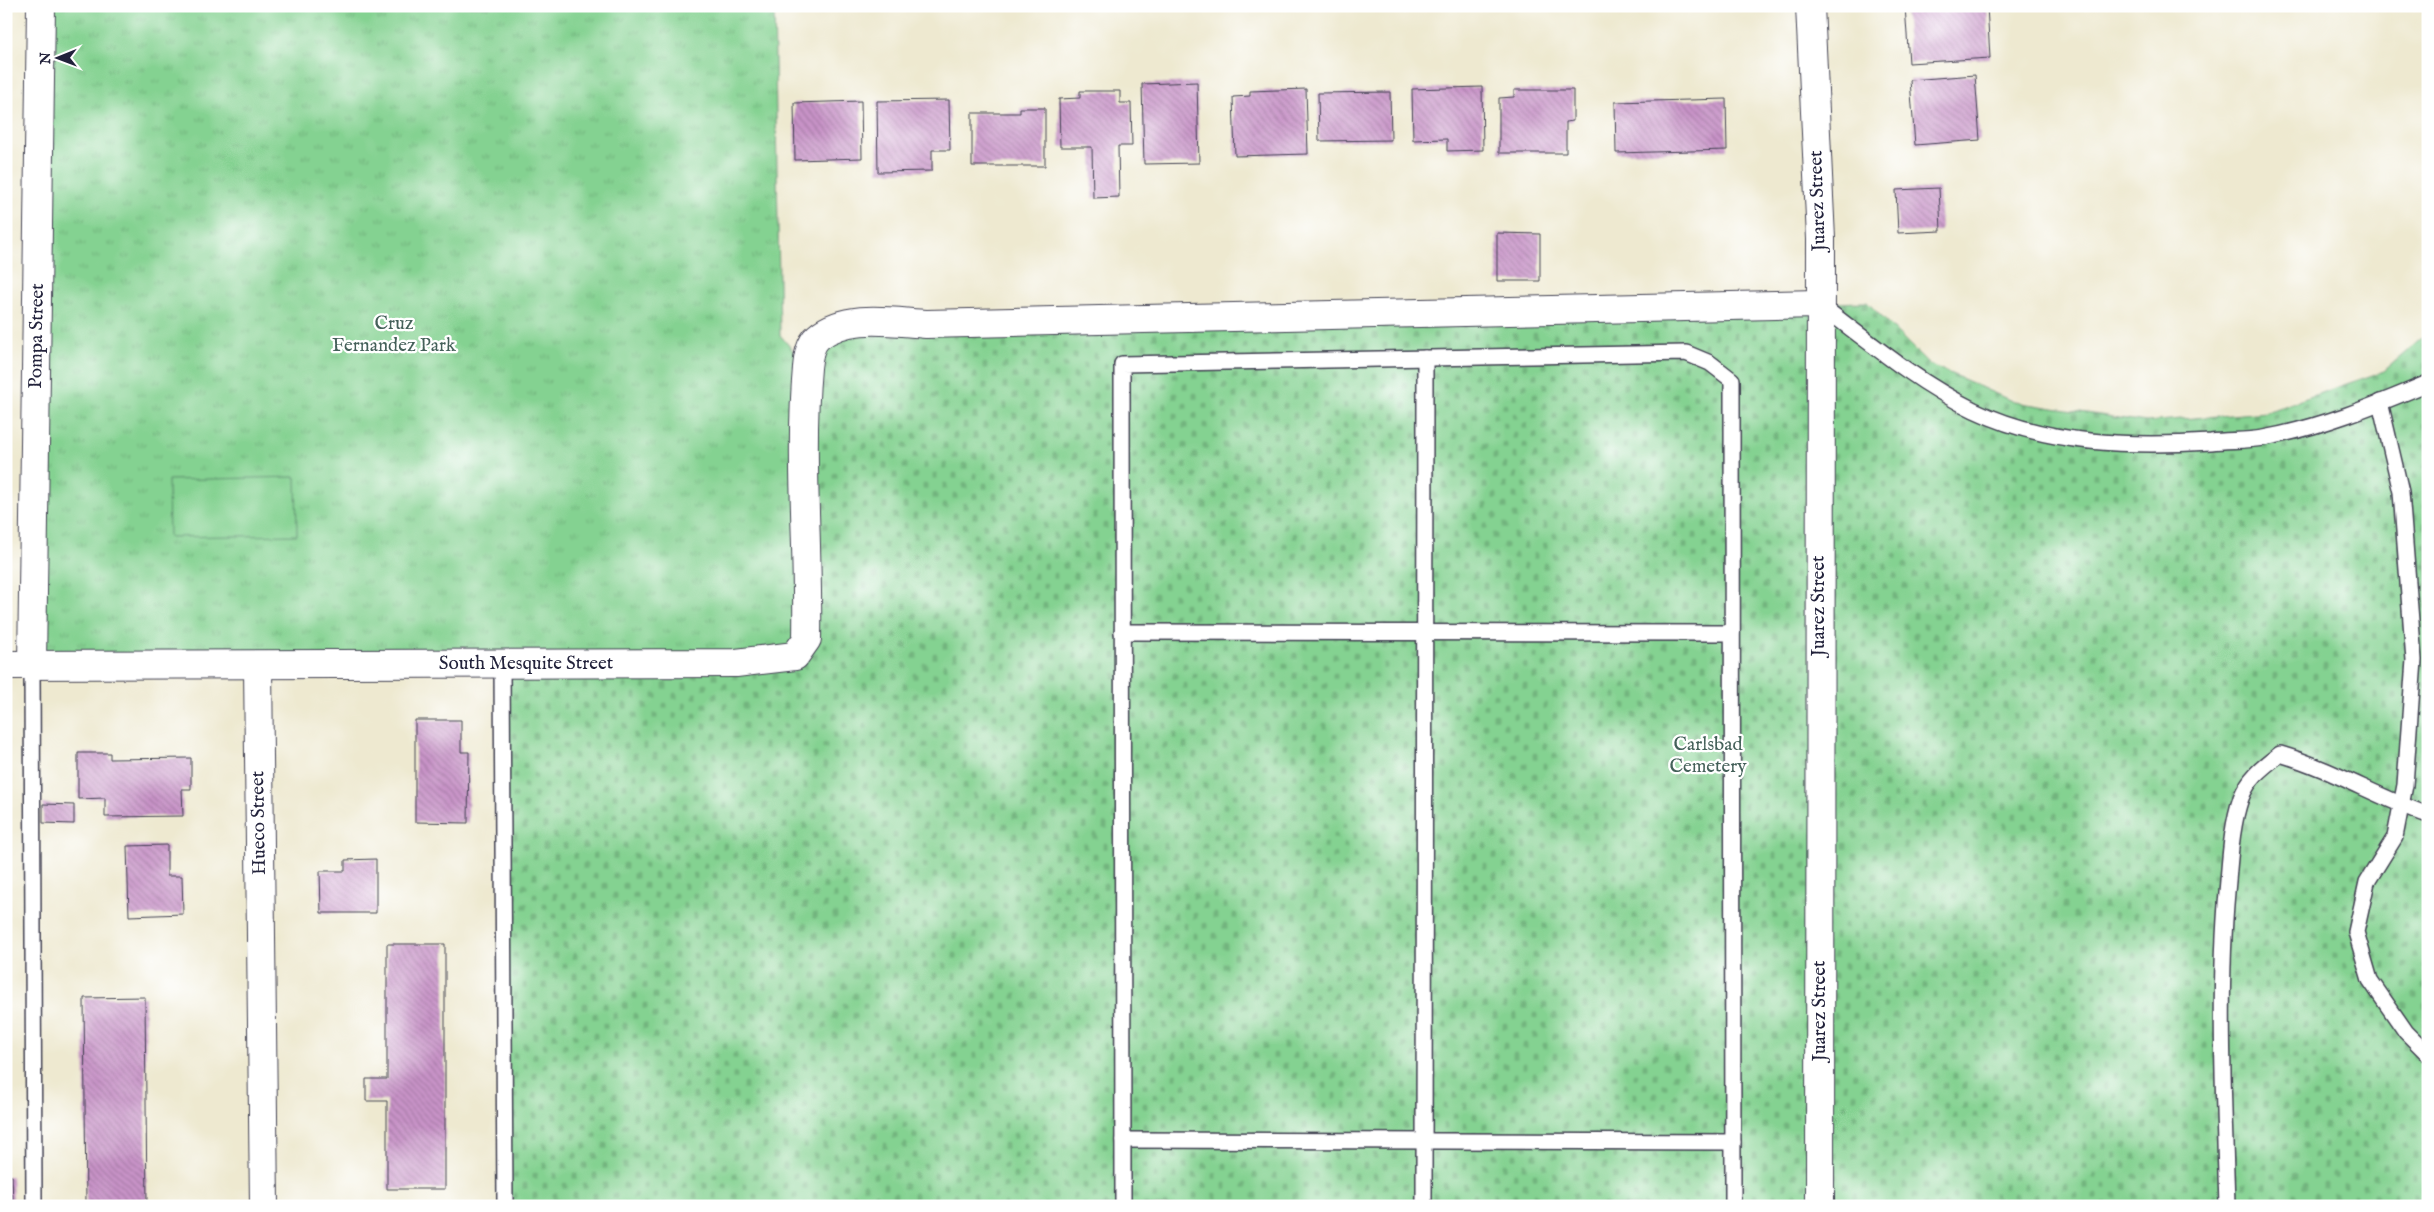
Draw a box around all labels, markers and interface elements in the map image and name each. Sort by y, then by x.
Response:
north arrow [32,32,82,82]
text: N [37,52,55,65]
street label: Juarez Street [1804,150,1832,254]
street label: Pompa Street [24,283,50,389]
park label: Cruz Fernandez Park [332,312,457,358]
street label: Juarez Street [1807,555,1831,659]
street label: South Mesquite Street [439,652,614,676]
park label: Carlsbad Cemetery [1669,733,1747,779]
street label: Hueco Street [246,770,272,875]
street label: Juarez Street [1808,960,1832,1064]

